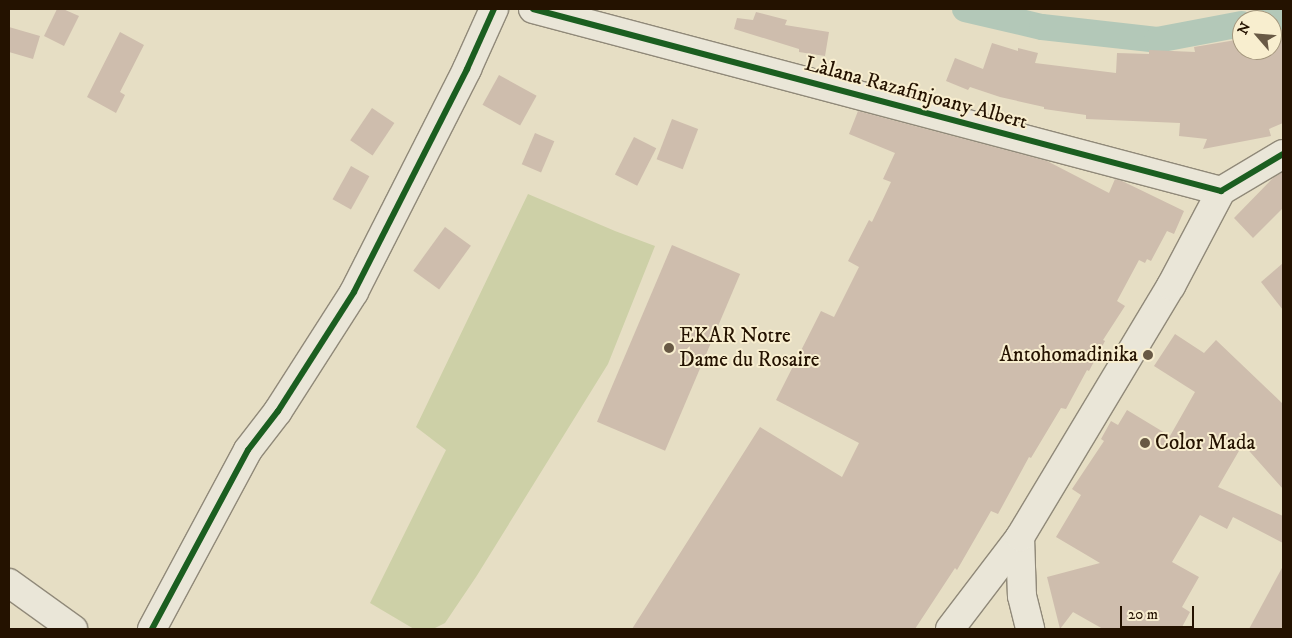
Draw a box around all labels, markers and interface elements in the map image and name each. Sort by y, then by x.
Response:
north arrow [1232,10,1282,60]
text: N [1234,19,1255,38]
street label: Làlana Razafinjoany Albert [802,51,1030,135]
place label: EKAR Notre Dame du Rosaire [679,323,820,373]
marker: EKAR Notre Dame du Rosaire [663,342,675,354]
place label: Antohomadinika [999,342,1138,368]
marker: Antohomadinika [1142,349,1154,361]
place label: Color Mada [1155,430,1255,456]
marker: Color Mada [1139,437,1151,449]
scale bar [1122,596,1196,628]
text: 20 m [1128,605,1158,624]

